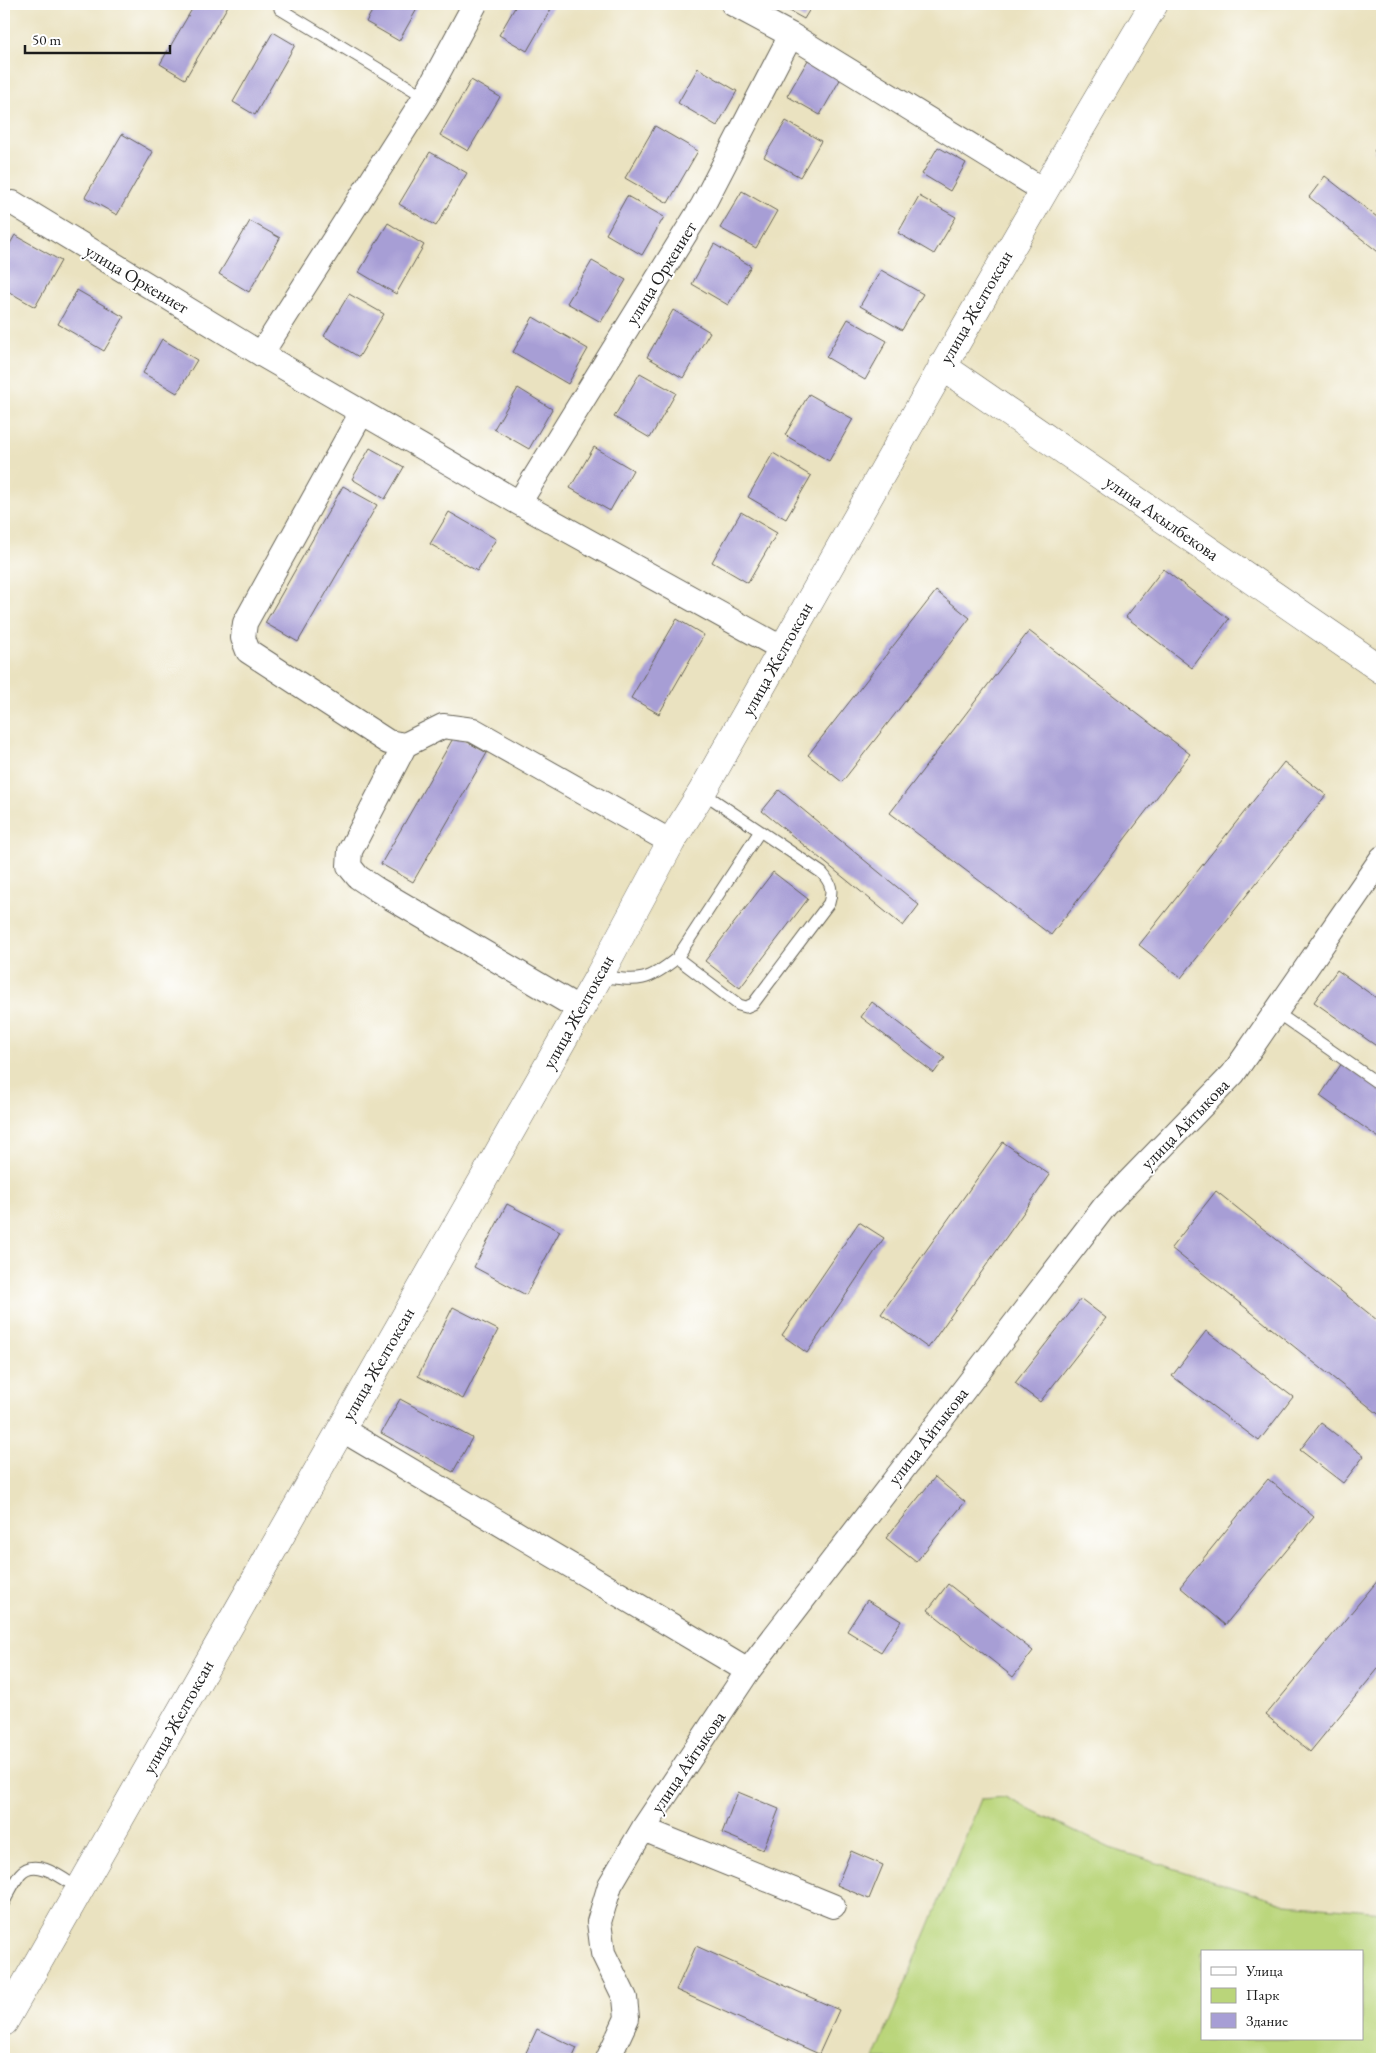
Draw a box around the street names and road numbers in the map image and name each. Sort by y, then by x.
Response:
street label: улица Оркениет [620,216,702,329]
street label: улица Оркениет [81,239,194,319]
street label: улица Желтоксан [934,246,1017,367]
street label: улица Акылбекова [1101,470,1224,566]
street label: улица Желтоксан [736,598,817,720]
street label: улица Желтоксан [537,951,618,1073]
street label: улица Айтыкова [1135,1073,1234,1174]
street label: улица Желтоксан [336,1303,419,1424]
street label: улица Айтыкова [882,1382,973,1489]
street label: улица Желтоксан [137,1656,218,1778]
street label: улица Айтыкова [645,1706,731,1817]

